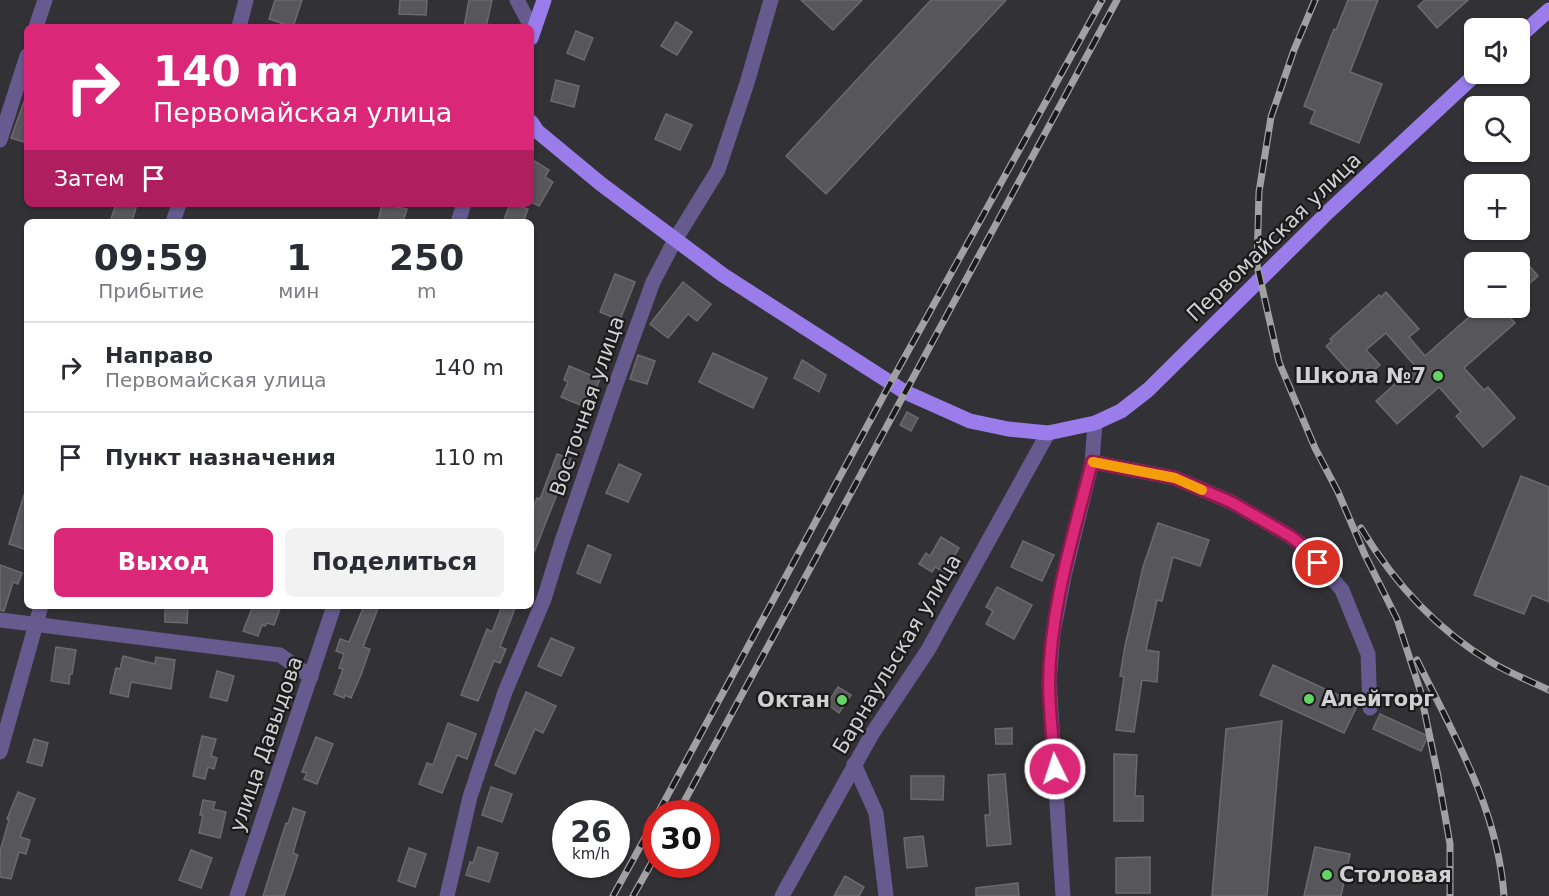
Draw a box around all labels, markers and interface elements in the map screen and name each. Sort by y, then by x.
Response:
map controls [1464,18,1530,318]
button: sound [1464,18,1530,84]
text: 140 m [153,47,299,96]
icon: right [54,48,132,126]
button: search [1464,96,1530,162]
text: Первомайская улица [153,97,452,128]
street label: Первомайская улица [1182,148,1366,326]
icon: arrive [137,162,170,195]
text: Затем [54,166,125,191]
button: + [1464,174,1530,240]
text: 09:59 [94,237,208,278]
text: 1 [286,237,311,278]
text: 250 [389,237,464,278]
button: − [1464,252,1530,318]
text: Прибытие [98,279,204,303]
text: мин [278,279,319,303]
text: m [417,279,436,303]
street label: Восточная улица [545,313,629,499]
text: Направо [105,343,213,368]
icon: right [54,351,87,384]
text: 140 m [434,355,504,380]
place label: Школа №7 [1295,364,1426,388]
text: Первомайская улица [105,368,327,392]
marker: Школа №7 [1431,369,1445,383]
icon: arrive [54,441,87,474]
text: Пункт назначения [105,445,336,470]
text: 110 m [434,445,504,470]
button: Выход [54,528,273,597]
button: Поделиться [285,528,504,597]
pin [1292,537,1343,588]
icon: arrive [1301,546,1334,579]
street label: Барнаульская улица [828,550,966,758]
street label: улица Давыдова [225,653,307,835]
place label: Алейторг [1321,687,1434,711]
place label: Октан [757,688,830,712]
marker: Алейторг [1302,692,1316,706]
marker: Октан [835,693,849,707]
position arrow [1023,737,1087,801]
speed limit sign: 30 [642,800,720,878]
text: 26 [570,814,612,849]
text: km/h [572,845,610,863]
place label: Столовая [1339,863,1452,887]
marker: Столовая [1320,868,1334,882]

